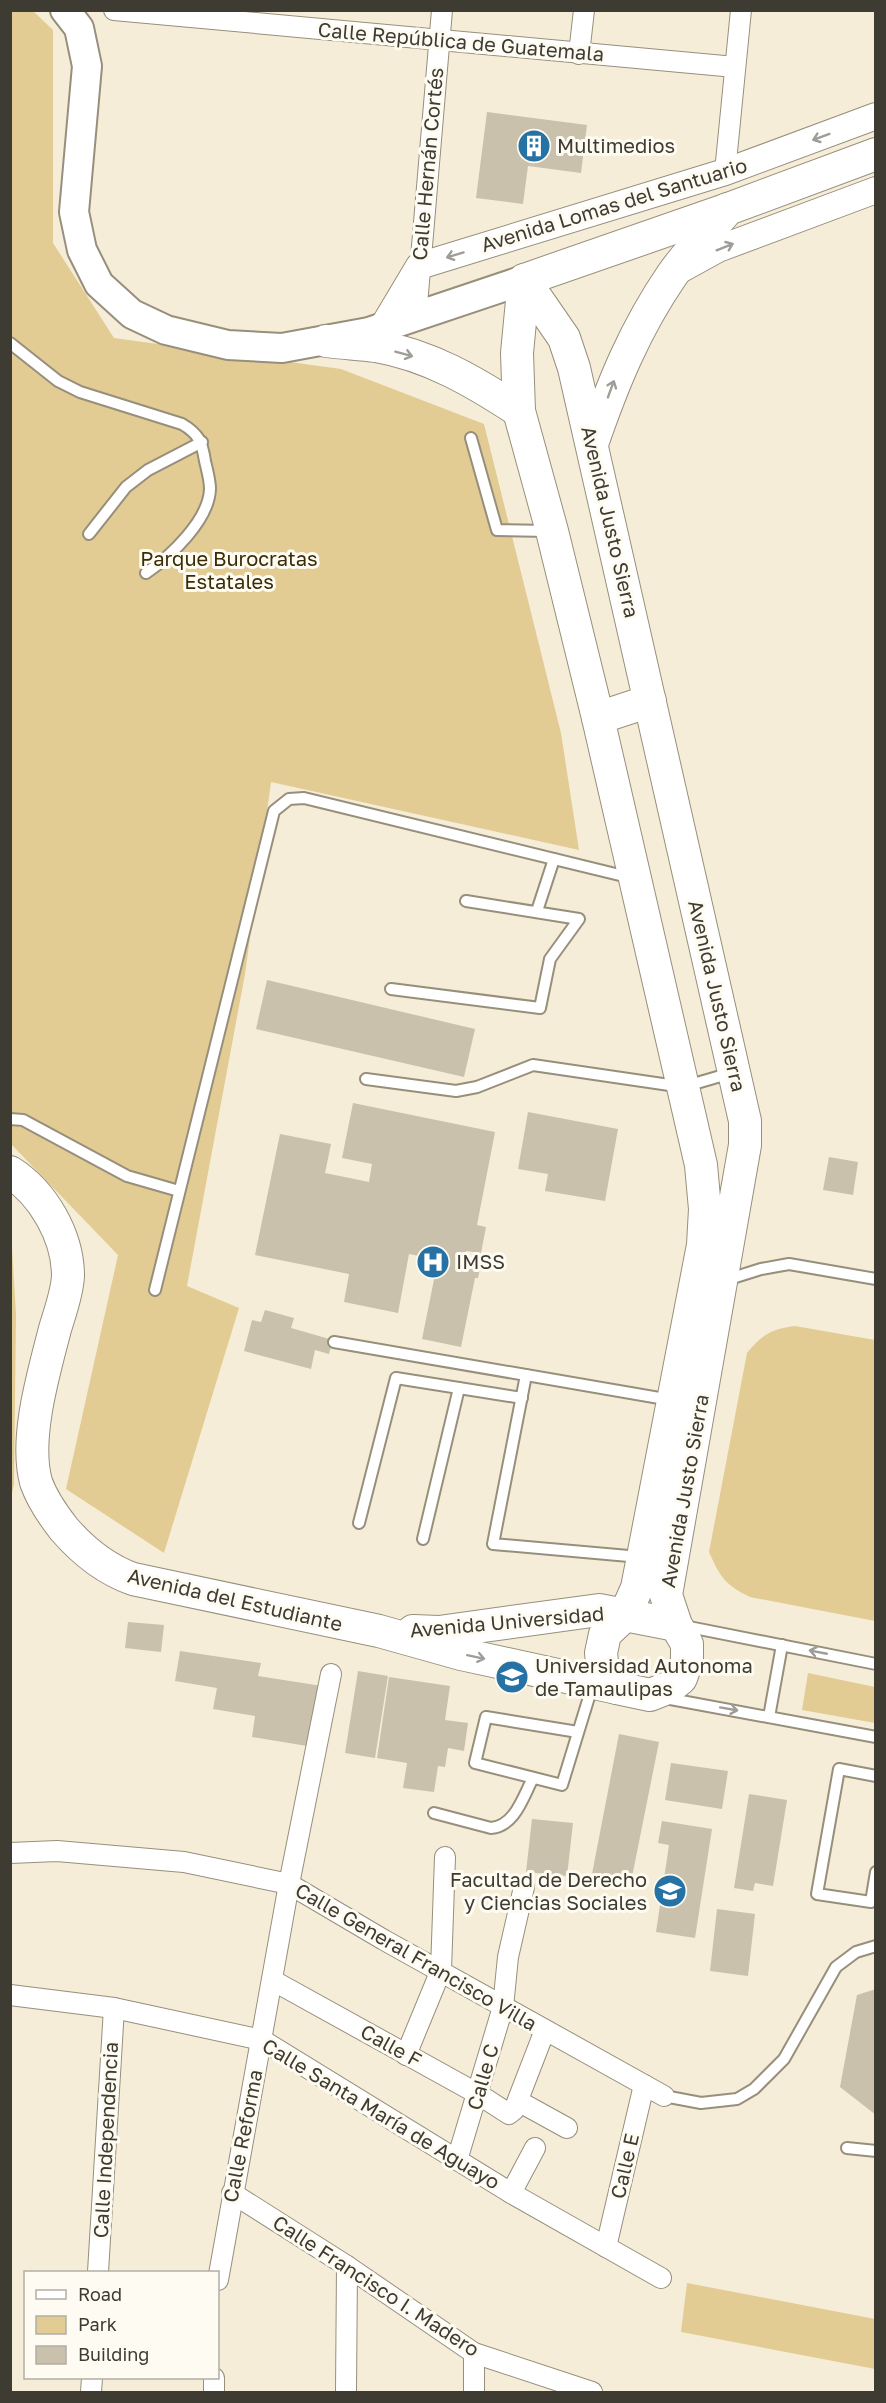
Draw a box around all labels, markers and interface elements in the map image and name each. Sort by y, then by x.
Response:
street label: Calle República de Guatemala [317,17,605,65]
street label: Calle Hernán Cortés [407,66,447,261]
building icon: Multimedios [516,128,552,164]
one-way arrow [812,132,831,143]
place label: Multimedios [557,133,675,157]
street label: Avenida Lomas del Santuario [478,152,750,256]
one-way arrow [715,241,733,252]
one-way arrow [446,250,465,261]
one-way arrow [394,348,413,360]
one-way arrow [607,380,618,399]
street label: Avenida Justo Sierra [577,424,645,620]
park label: Parque Burocratas Estatales [140,546,318,593]
street label: Avenida Justo Sierra [684,898,752,1094]
hospital icon: IMSS [415,1244,451,1280]
place label: IMSS [456,1249,505,1273]
street label: Avenida Justo Sierra [655,1392,713,1589]
street label: Avenida del Estudiante [125,1563,345,1635]
street label: Avenida Universidad [409,1601,605,1641]
one-way arrow [809,1646,828,1657]
one-way arrow [466,1652,485,1664]
place label: Universidad Autonoma de Tamaulipas [535,1653,753,1700]
school or university icon: Universidad Autonoma de Tamaulipas [494,1659,530,1695]
one-way arrow [718,1704,738,1715]
place label: Facultad de Derecho y Ciencias Sociales [450,1867,647,1914]
school or university icon: Facultad de Derecho y Ciencias Sociales [652,1873,688,1909]
street label: Calle General Francisco Villa [292,1877,541,2035]
street label: Calle F [357,2019,426,2072]
street label: Calle Santa María de Aguayo [258,2033,505,2194]
street label: Calle Independencia [88,2041,122,2239]
street label: Calle C [461,2041,503,2113]
street label: Calle Reforma [217,2067,267,2204]
street label: Calle E [605,2131,643,2201]
street label: Calle Francisco I. Madero [269,2209,484,2361]
legend [24,2271,219,2379]
text: Road [78,2283,122,2305]
text: Park [78,2313,117,2335]
text: Building [78,2343,149,2365]

